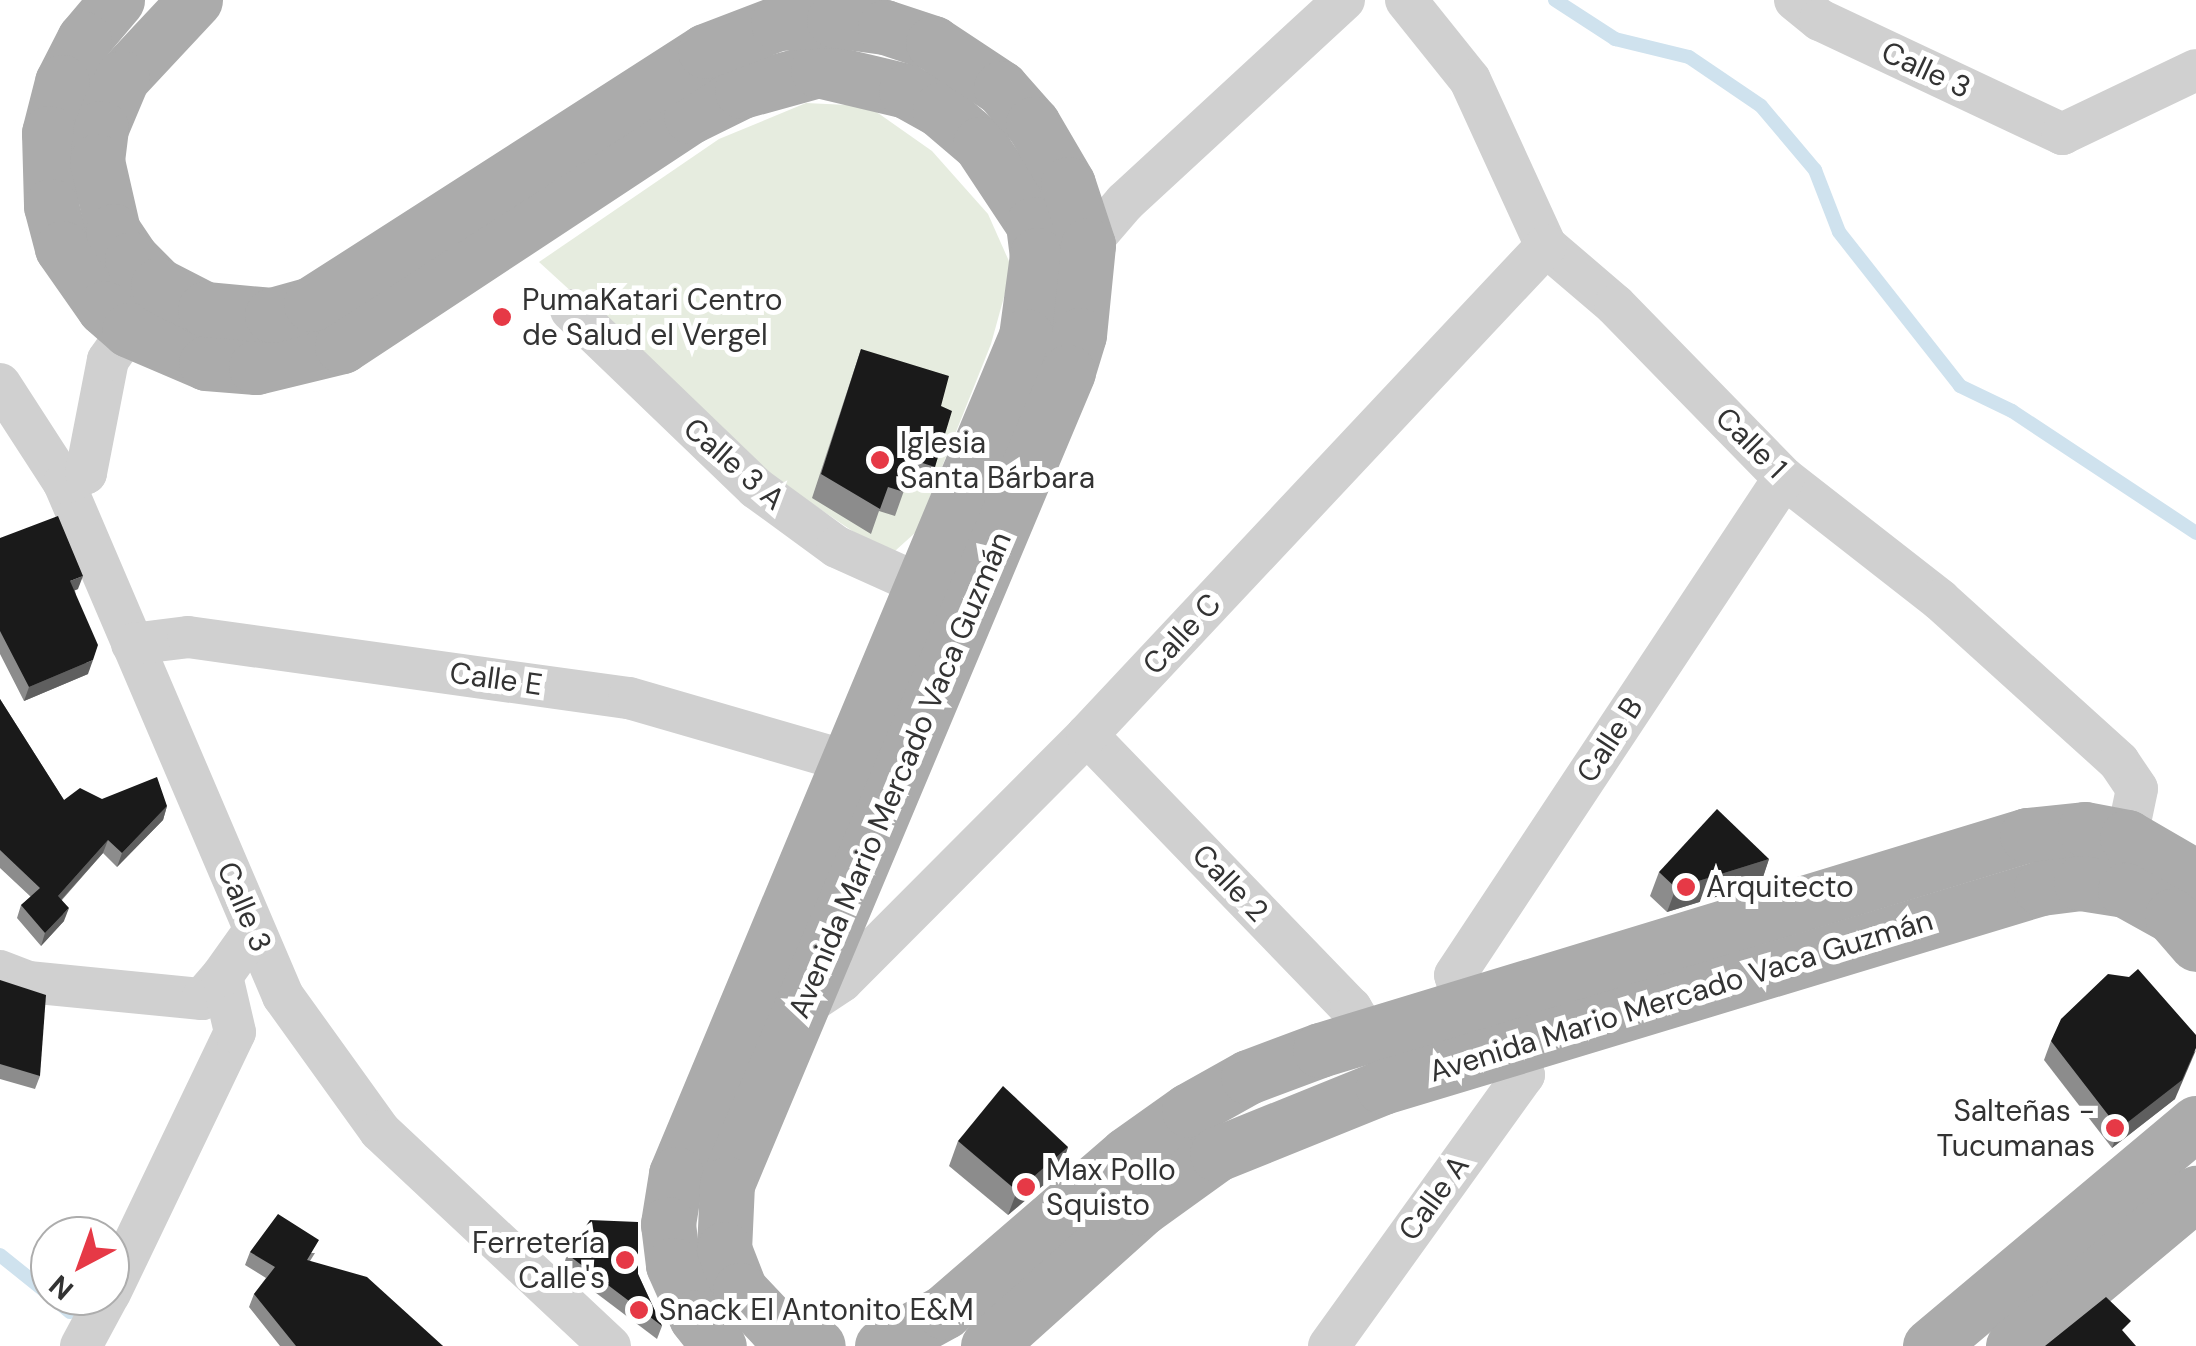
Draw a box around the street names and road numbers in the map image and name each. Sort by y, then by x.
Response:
street label: Calle 3 [1876,34,1976,106]
street label: Calle 1 [1708,400,1794,486]
street label: Calle 3 A [676,410,792,518]
street label: Avenida Mario Mercado Vaca Guzmán [781,527,1019,1023]
street label: Calle C [1136,586,1228,682]
street label: Calle E [447,655,545,703]
street label: Calle B [1569,691,1651,789]
street label: Calle 2 [1185,837,1275,929]
street label: Calle 3 [209,857,279,957]
street label: Avenida Mario Mercado Vaca Guzmán [1425,902,1937,1090]
street label: Calle A [1391,1149,1477,1247]

